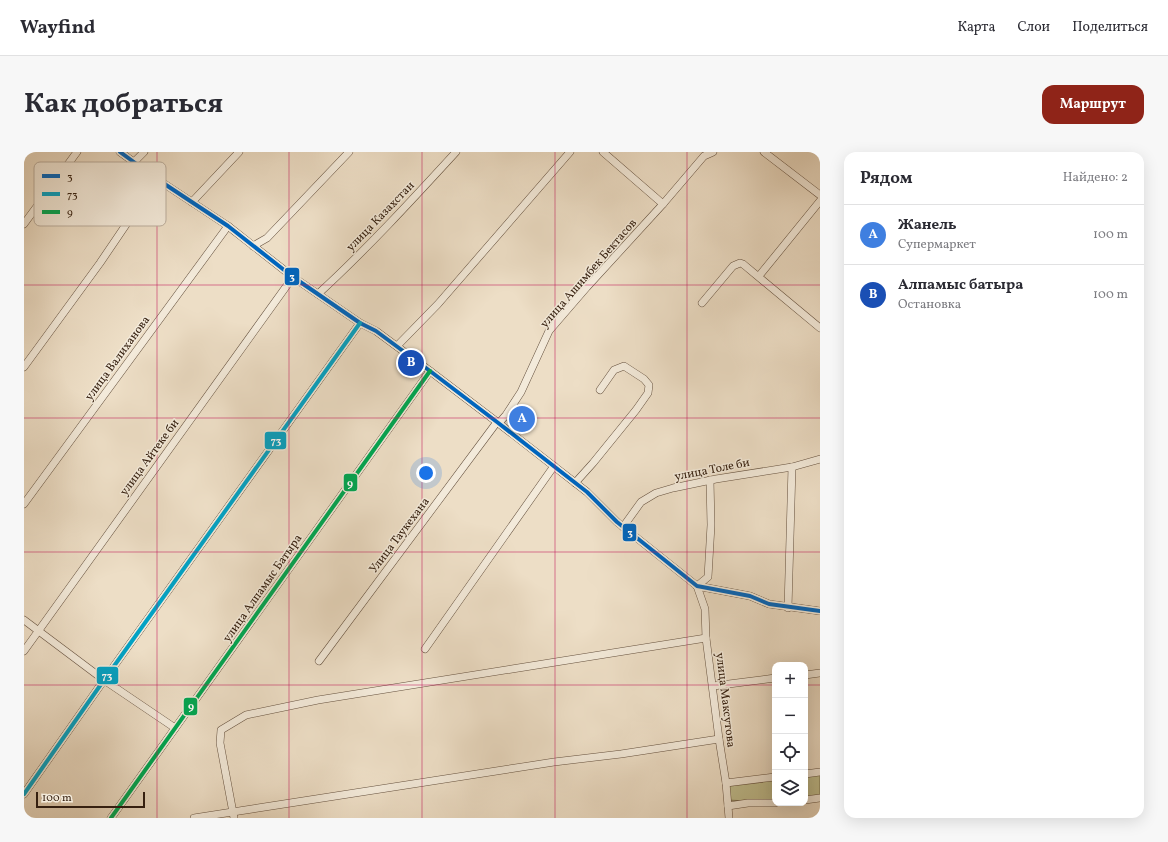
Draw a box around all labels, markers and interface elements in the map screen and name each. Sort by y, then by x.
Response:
text: Wayfind [20,15,95,41]
text: Карта [957,18,995,37]
text: Слои [1017,18,1050,37]
text: Поделиться [1072,18,1148,37]
text: Как добраться [24,85,223,124]
button: Маршрут [1042,85,1144,124]
legend [34,162,166,226]
text: Рядом [860,167,913,190]
text: Найдено: 2 [1063,169,1128,187]
text: 3 [67,170,73,185]
street label: улица Казахстан [343,178,418,255]
text: 73 [67,188,78,203]
text: 9 [67,206,73,221]
text: Жанель [898,215,957,236]
street label: улица Ашимбек Бектасов [537,216,641,332]
text: A [868,226,878,244]
text: 100 m [1093,226,1128,244]
text: Супермаркет [898,236,976,254]
line badge: 3 [284,267,300,286]
text: 3 [289,270,295,285]
text: Алпамыс батыра [898,275,1024,296]
text: B [869,286,877,304]
text: 100 m [1093,286,1128,304]
text: Остановка [898,296,961,314]
street label: улица Валиханова [82,313,154,404]
pin: B [398,348,424,378]
pin: A [509,404,535,434]
street label: улица Айтеке би [117,416,183,499]
line badge: 73 [264,431,287,450]
text: 73 [271,434,282,449]
street label: улица Толе би [673,455,751,485]
your location [416,463,436,483]
line badge: 9 [343,473,358,492]
text: 9 [347,477,353,492]
street label: Улица Таукехана [366,494,434,577]
line badge: 3 [622,523,637,542]
text: 3 [627,526,633,541]
street label: улица Алпамыс Батыра [219,531,306,646]
street label: улица Максутова [711,652,739,749]
map controls [772,662,808,806]
button: + [772,662,808,698]
line badge: 73 [96,666,119,685]
text: 73 [102,669,113,684]
line badge: 9 [183,697,198,716]
button: − [772,698,808,734]
text: 9 [188,700,194,715]
button: locate [772,734,808,770]
button: layers [772,770,808,806]
scale bar [36,790,145,809]
text: 100 m [42,791,72,806]

